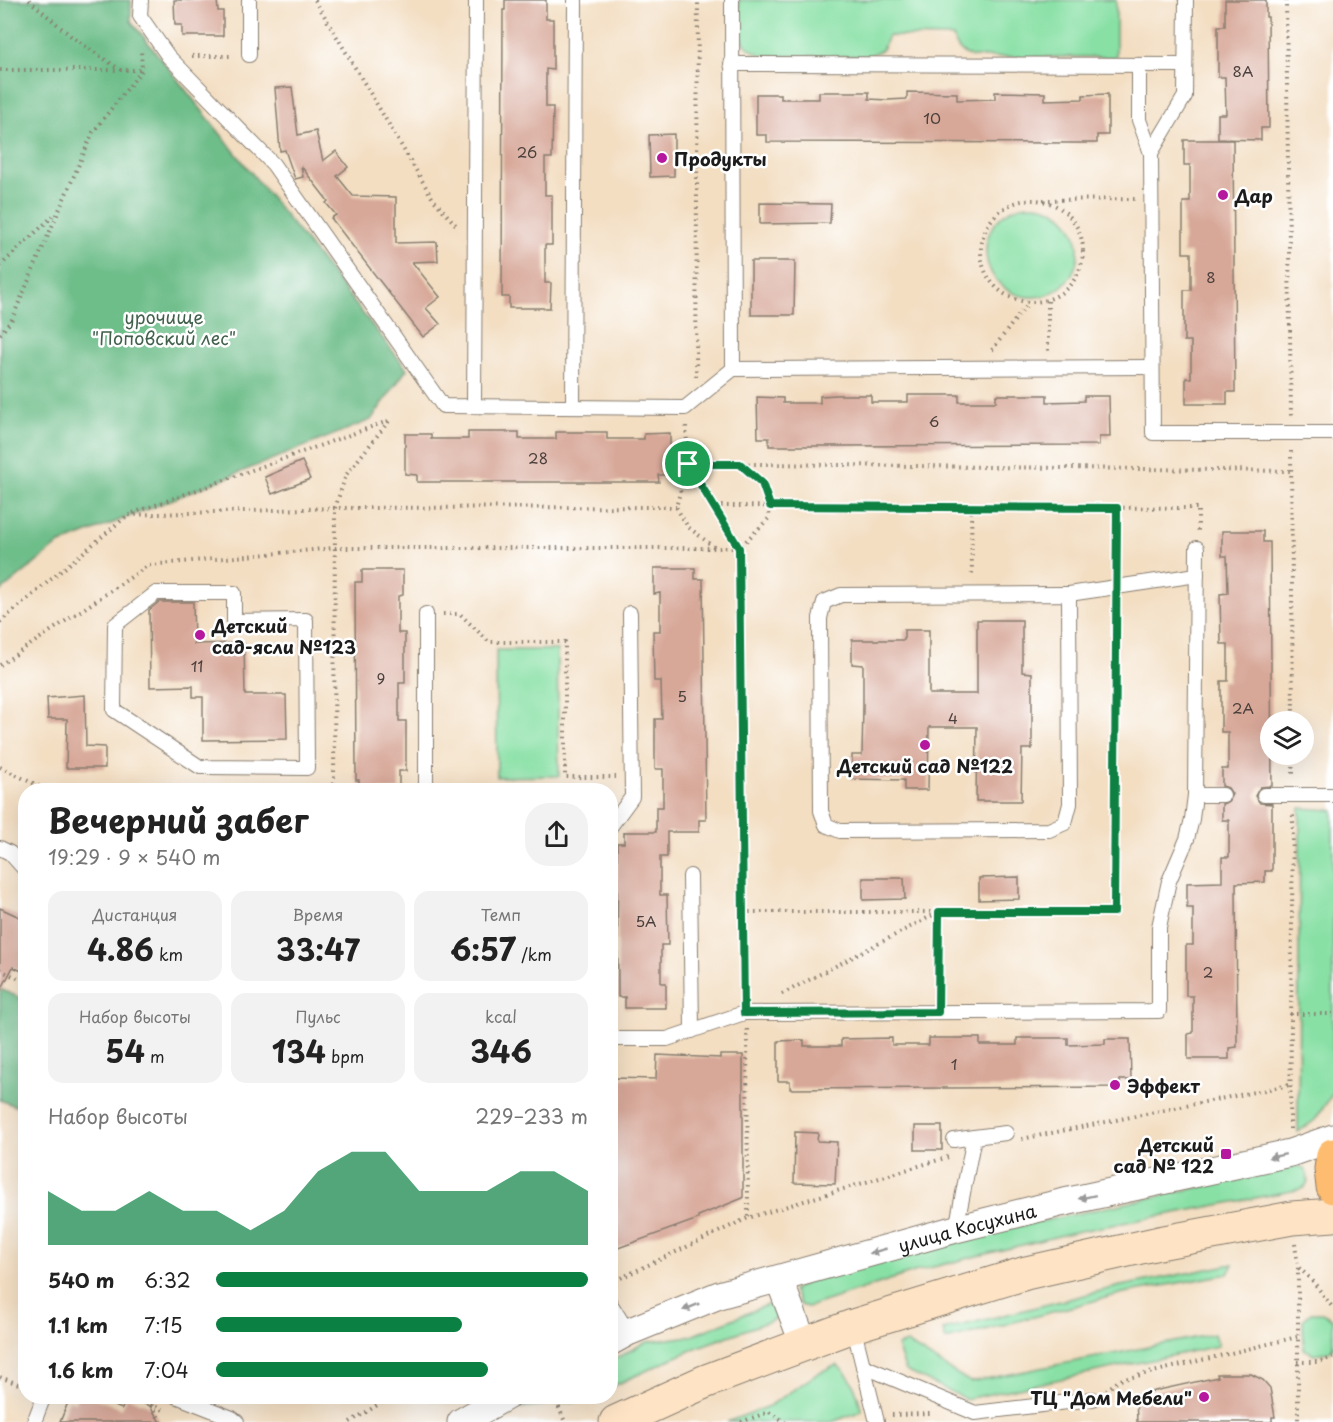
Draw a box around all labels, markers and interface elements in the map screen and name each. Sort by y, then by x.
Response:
house number: 8А [1233,59,1253,82]
house number: 10 [923,106,941,129]
house number: 26 [517,140,537,163]
place label: Продукты [674,145,767,172]
marker: Продукты [655,151,669,165]
place label: Дар [1234,182,1273,209]
marker: Дар [1216,188,1230,202]
house number: 8 [1206,265,1216,288]
park label: урочище "Поповский лес" [92,303,236,351]
house number: 6 [929,409,939,432]
pin [662,438,713,489]
house number: 28 [528,446,548,469]
icon: arrive [671,447,704,480]
place label: Детский сад-ясли №123 [211,612,356,660]
marker: Детский сад-ясли №123 [193,628,207,642]
house number: 11 [191,654,203,677]
house number: 9 [377,666,385,689]
house number: 5 [677,684,687,707]
house number: 2А [1232,696,1254,719]
house number: 4 [948,706,958,729]
map controls [1260,711,1314,765]
button: layers [1260,711,1314,765]
marker: Детский сад №122 [918,738,932,752]
place label: Детский сад №122 [836,752,1013,779]
text: Вечерний забег [48,794,308,844]
button: share [525,803,588,866]
text: 19:29 · 9 × 540 m [48,842,220,872]
text: Дистанция [93,902,177,926]
text: Время [292,902,344,926]
text: Темп [481,902,521,926]
house number: 5А [635,909,657,932]
text: 4.86 [87,926,154,971]
text: 33:47 [276,926,360,971]
text: 6:57 [450,926,516,971]
text: km [154,942,183,966]
text: /km [516,942,552,966]
house number: 2 [1203,960,1213,983]
text: Набор высоты [79,1004,191,1028]
text: Пульс [295,1004,341,1028]
text: kcal [485,1004,517,1028]
text: 54 [105,1028,145,1073]
text: 134 [272,1028,326,1073]
text: 346 [470,1028,532,1073]
text: m [145,1044,165,1068]
text: bpm [326,1044,364,1068]
house number: 1 [951,1052,957,1075]
place label: Эффект [1127,1072,1200,1099]
marker: Эффект [1108,1078,1122,1092]
text: Набор высоты [48,1101,188,1131]
text: 229–233 m [475,1101,588,1131]
place label: Детский сад № 122 [1114,1131,1214,1179]
marker: Детский сад № 122 [1219,1147,1233,1161]
one-way arrow [1268,1151,1287,1161]
one-way arrow [1077,1193,1096,1202]
street label: улица Косухина [895,1196,1040,1258]
one-way arrow [869,1247,887,1256]
text: 540 m [48,1265,114,1295]
text: 6:32 [144,1265,191,1295]
one-way arrow [682,1303,700,1312]
text: 1.1 km [48,1310,108,1340]
text: 7:15 [144,1310,183,1340]
text: 1.6 km [48,1355,113,1385]
text: 7:04 [144,1355,189,1385]
place label: ТЦ "Дом Мебели" [1030,1384,1192,1411]
marker: ТЦ "Дом Мебели" [1197,1390,1211,1404]

